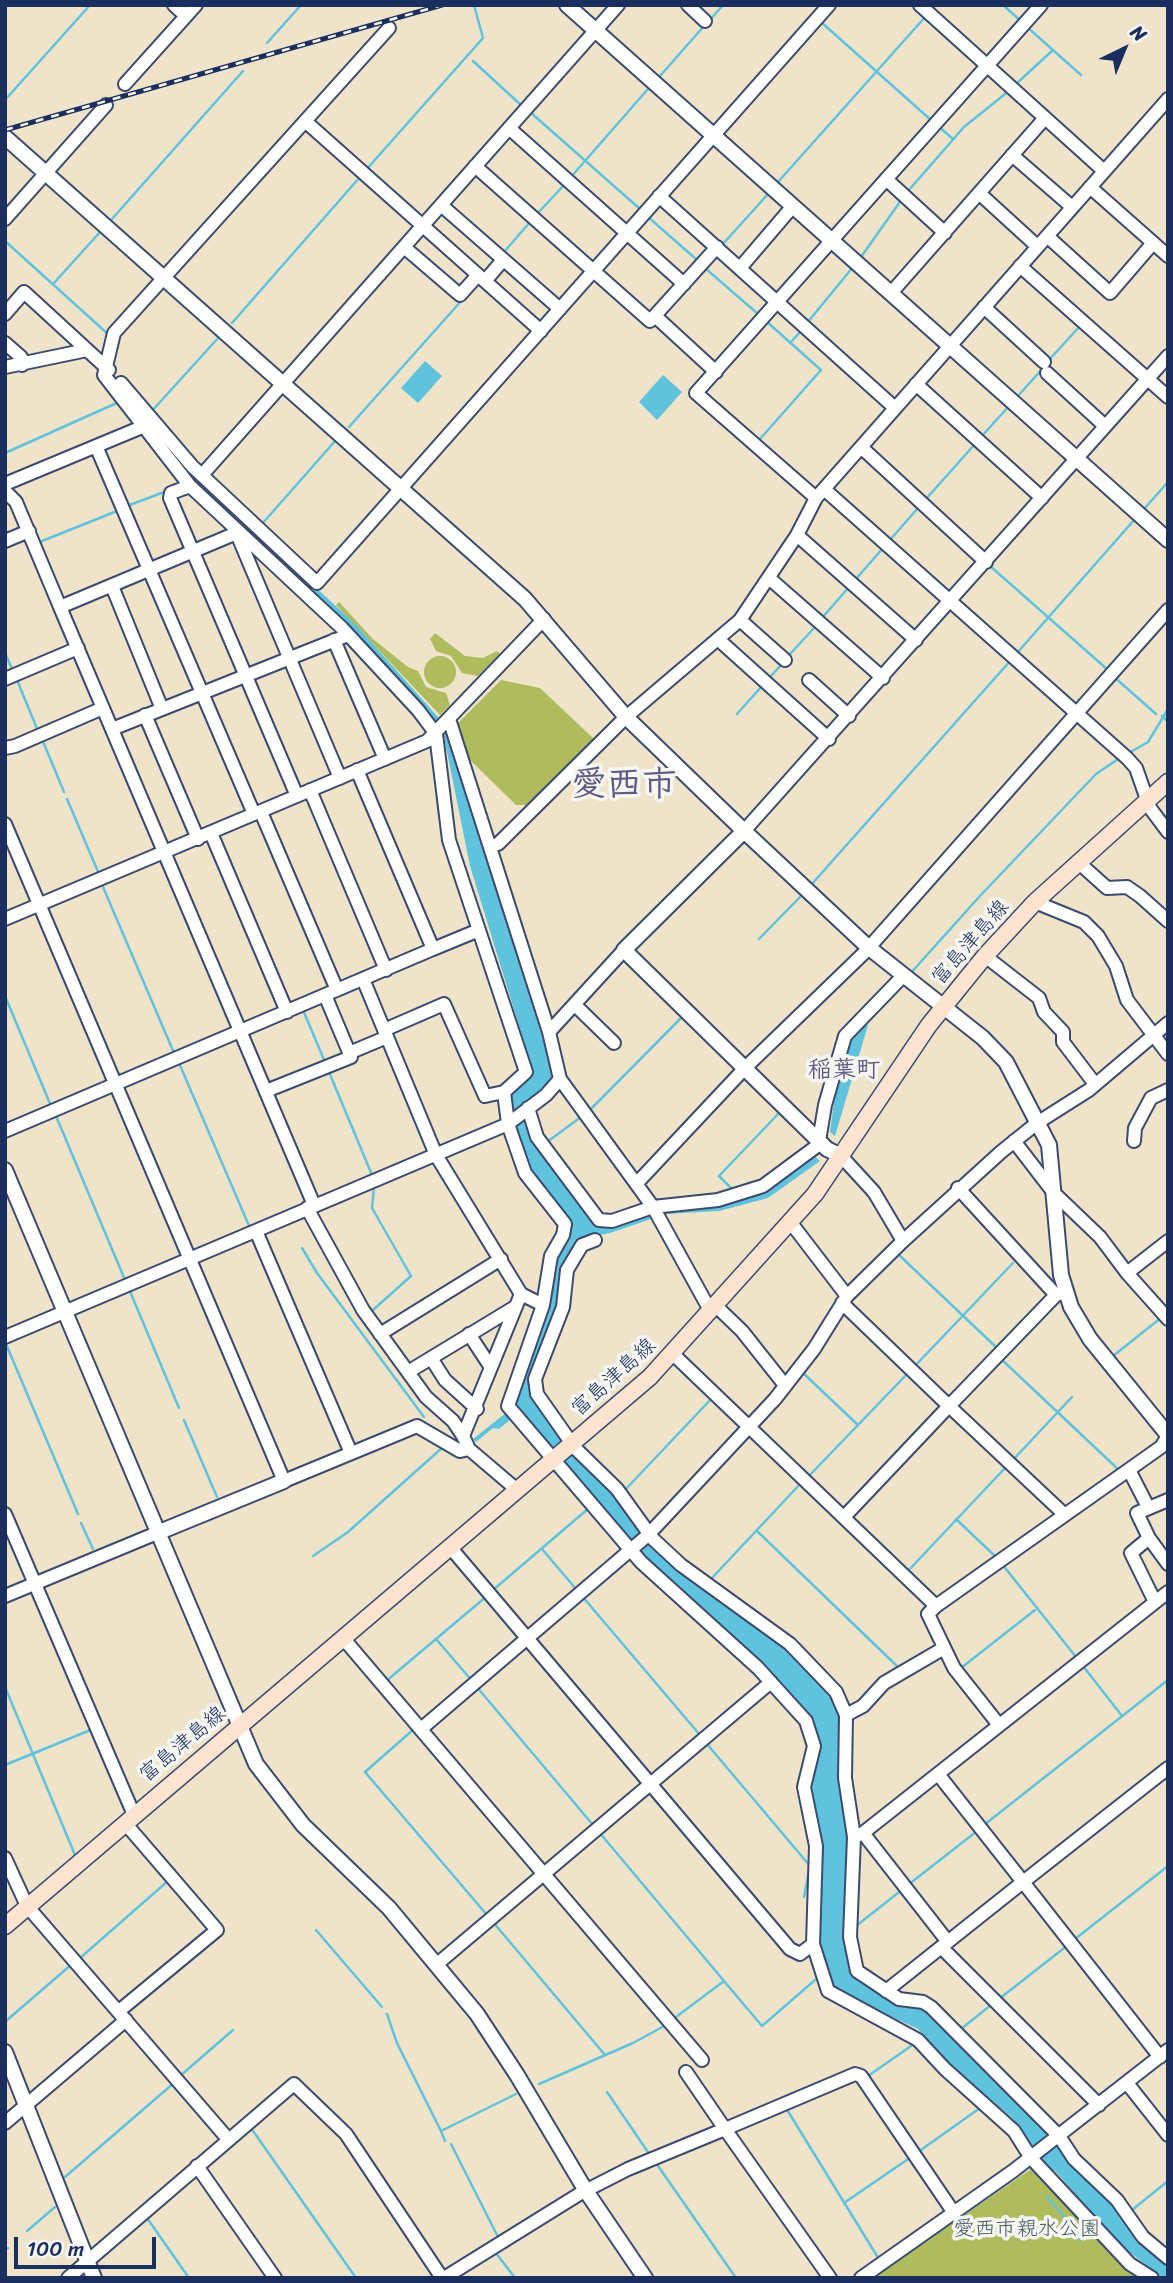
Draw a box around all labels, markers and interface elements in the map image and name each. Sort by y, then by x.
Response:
north arrow [1089,14,1159,84]
text: N [1123,17,1155,50]
district label: 愛西市 [572,765,676,807]
street label: 富島津島線 [927,895,1015,991]
district label: 稲葉町 [808,1057,880,1085]
street label: 富島津島線 [567,1334,661,1422]
street label: 富島津島線 [135,1702,231,1788]
park label: 愛西市親水公園 [954,2217,1100,2243]
scale bar [18,2224,159,2268]
text: 100 m [27,2230,84,2268]

